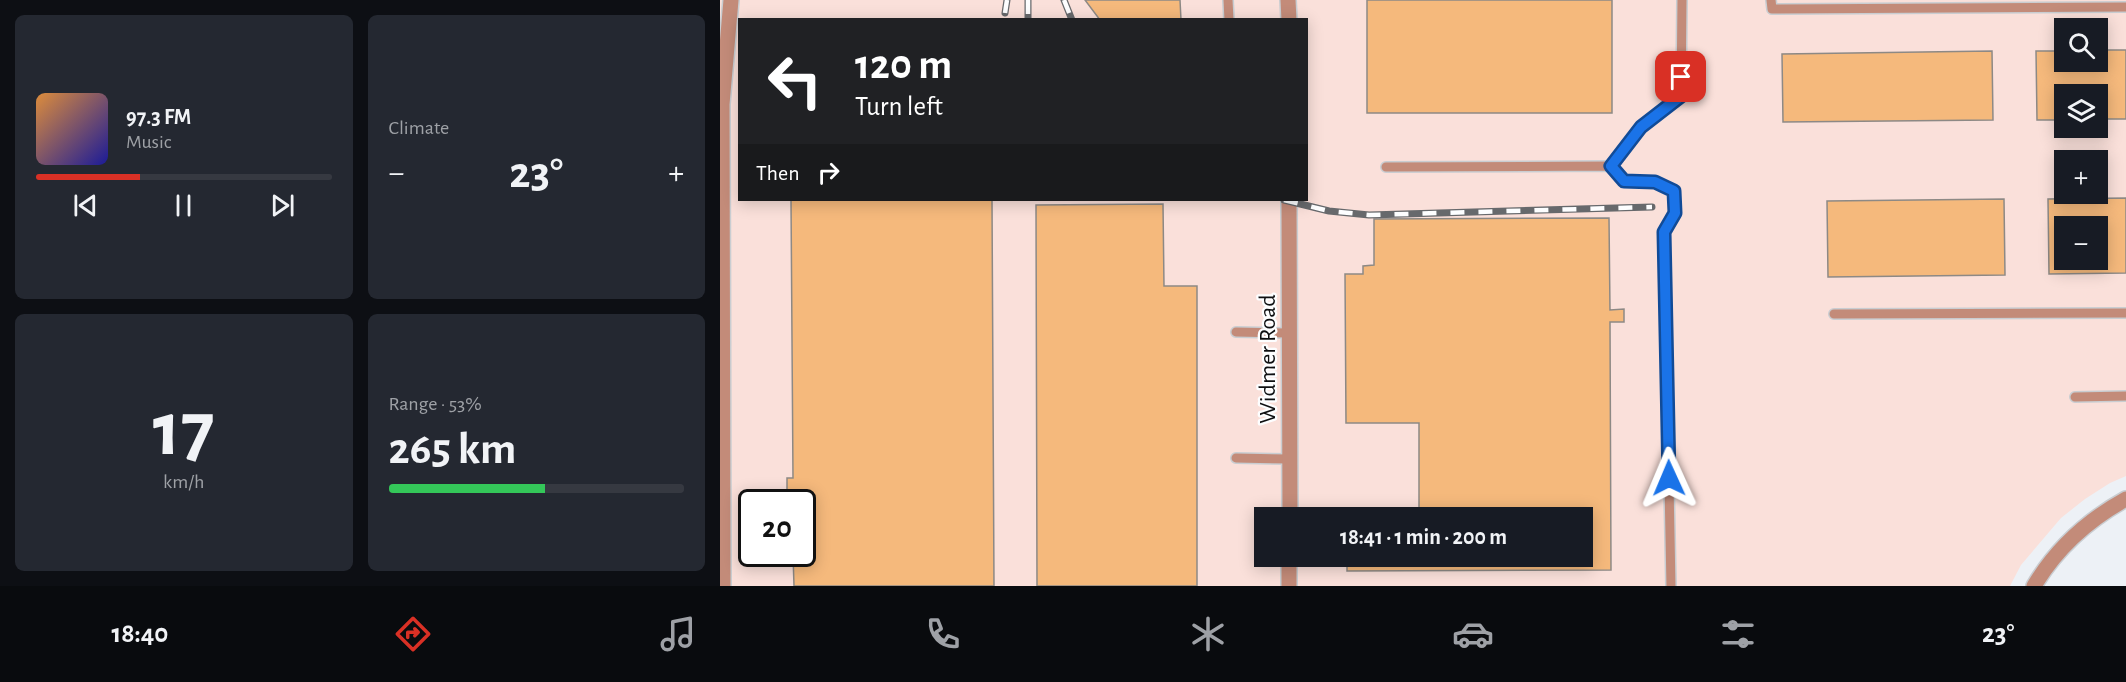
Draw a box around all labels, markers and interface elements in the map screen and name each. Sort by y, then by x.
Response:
map controls [2054,18,2108,270]
button: search [2054,18,2108,72]
icon: left [756,42,834,120]
text: 120 m [855,44,952,86]
pin [1655,51,1706,102]
icon: arrive [1664,60,1697,93]
button: layers [2054,84,2108,138]
text: Turn left [855,93,943,120]
text: 97.3 FM [126,106,191,128]
text: Climate [389,118,449,138]
text: Music [126,132,172,152]
button: + [2054,150,2108,204]
text: 23° [509,151,563,196]
icon: right [812,156,845,189]
text: − [389,157,404,190]
text: + [668,157,684,190]
text: Then [756,162,800,184]
icon: previous [69,189,102,222]
icon: pause [167,189,200,222]
icon: next [266,189,299,222]
button: − [2054,216,2108,270]
street label: Widmer Road [1256,294,1280,424]
text: 17 [153,392,215,470]
text: Range · 53% [389,394,482,414]
text: 265 km [389,427,516,472]
position arrow [1637,446,1701,510]
text: km/h [163,472,204,492]
speed limit sign: 20 [738,489,816,567]
text: 18:41 · 1 min · 200 m [1340,526,1507,548]
icon: directions [392,613,434,655]
icon: music [657,613,699,655]
icon: phone [922,613,964,655]
icon: climate [1187,613,1229,655]
icon: car [1452,613,1494,655]
icon: filters [1717,613,1759,655]
text: 18:40 [112,620,168,647]
text: 23° [1982,620,2014,647]

